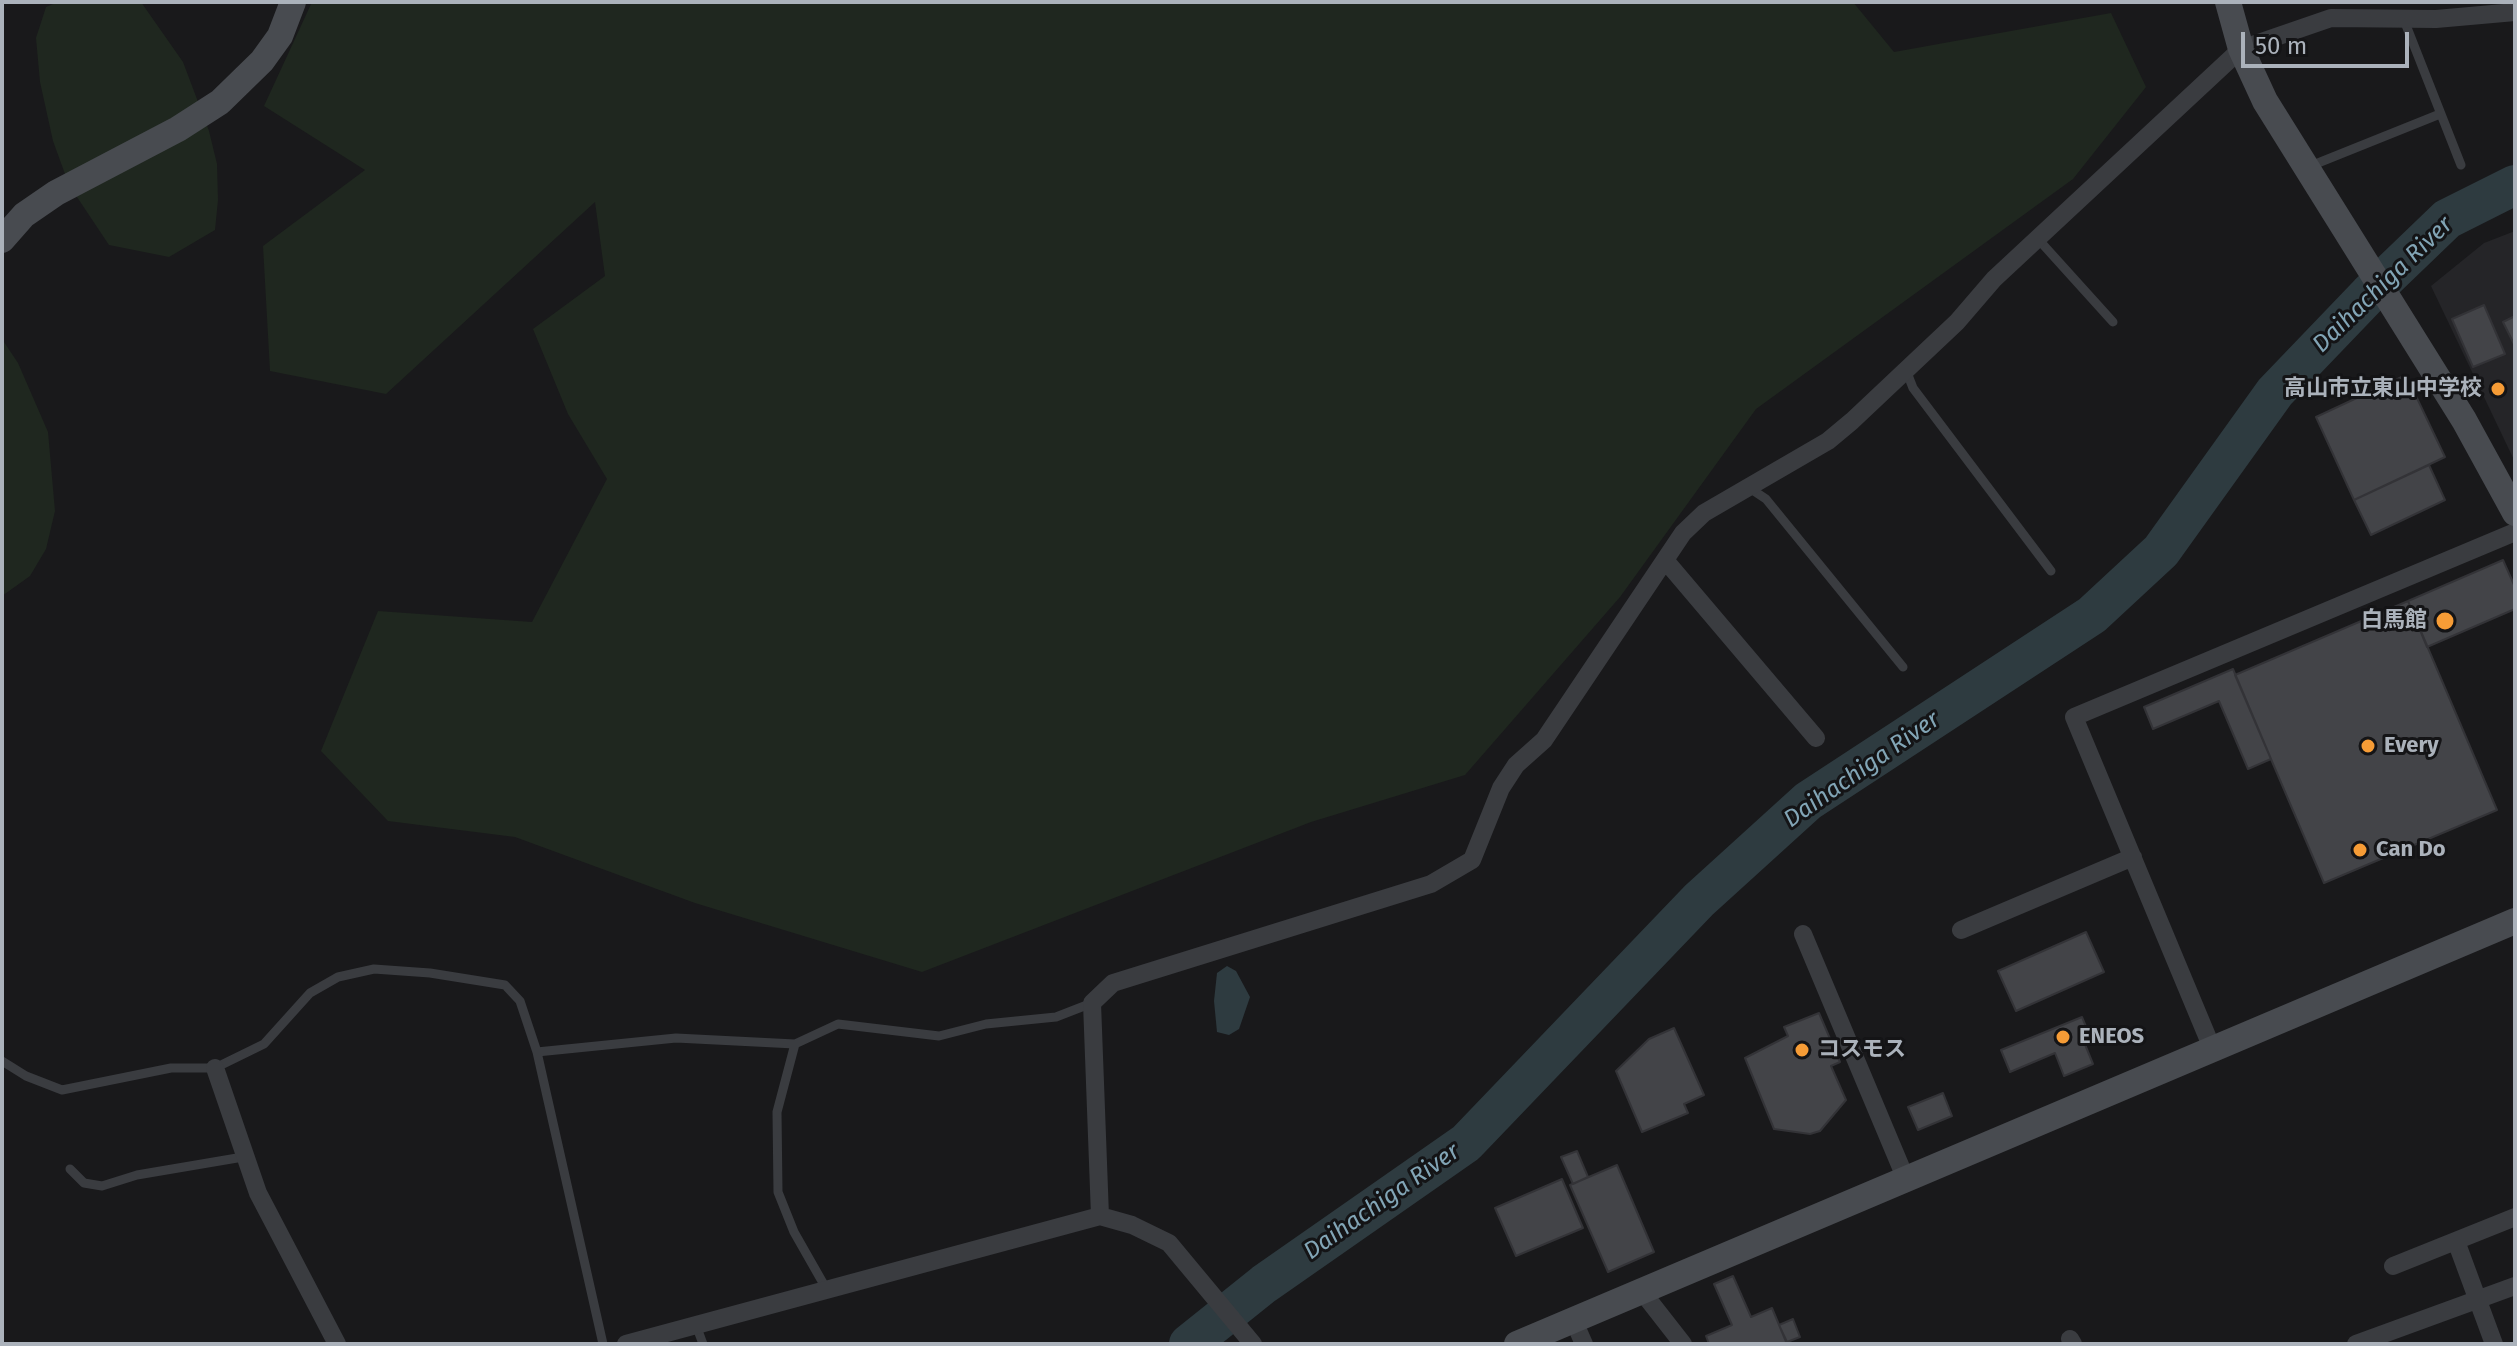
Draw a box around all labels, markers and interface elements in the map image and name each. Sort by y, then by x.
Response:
scale bar [2245,16,2413,66]
text: 50 m [2255,32,2307,60]
water label: Daihachiga River [2307,211,2459,359]
place label: 高山市立東山中学校 [2284,376,2482,402]
marker: 高山市立東山中学校 [2489,380,2507,398]
place label: 白馬館 [2361,608,2427,634]
marker: 白馬館 [2434,610,2456,632]
water label: Daihachiga River [1779,706,1945,834]
place label: Every [2384,733,2439,759]
marker: Every [2359,737,2377,755]
place label: Can Do [2376,837,2446,863]
marker: Can Do [2351,841,2369,859]
place label: ENEOS [2079,1024,2144,1050]
marker: ENEOS [2054,1028,2072,1046]
place label: コスモス [1818,1037,1906,1063]
marker: コスモス [1793,1041,1811,1059]
water label: Daihachiga River [1299,1138,1465,1266]

